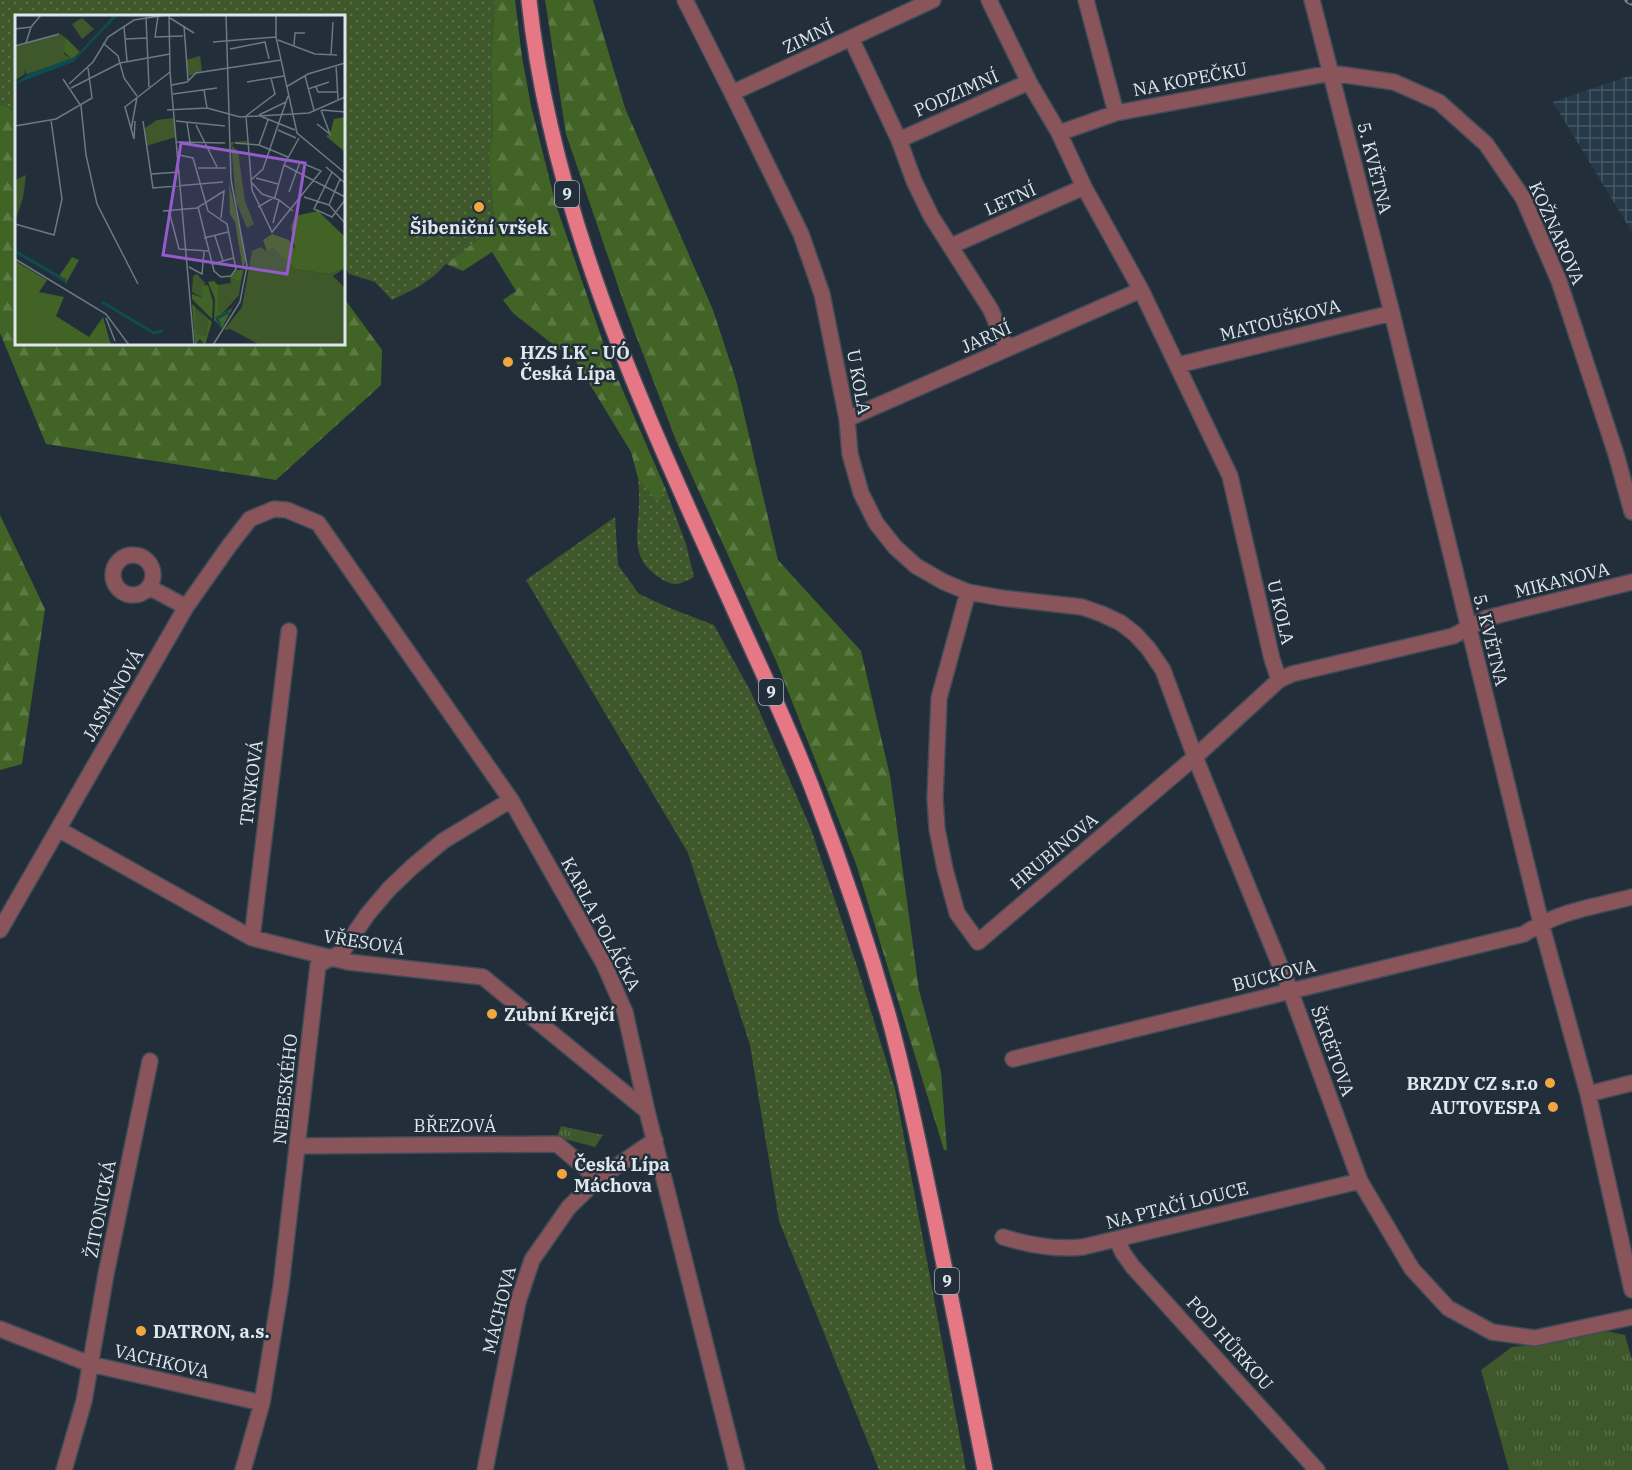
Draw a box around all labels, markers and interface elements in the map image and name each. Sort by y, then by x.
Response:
inset map [15,15,345,345]
street label: ZIMNÍ [779,15,837,59]
street label: NA KOPEČKU [1131,56,1249,101]
street label: PODZIMNÍ [910,64,1002,122]
street label: 5. KVĚTNA [1352,120,1398,217]
street label: LETNÍ [981,177,1039,221]
street label: KOŽNAROVA [1524,178,1590,289]
road number: 9 [555,181,579,207]
marker: Šibeniční vršek [472,200,486,214]
place label: Šibeniční vršek [410,216,549,239]
street label: MATOUŠKOVA [1217,293,1343,346]
street label: JARNÍ [957,316,1015,358]
place label: HZS LK - UÓ Česká Lípa [520,341,630,385]
street label: U KOLA [842,348,876,417]
marker: HZS LK - UÓ Česká Lípa [501,355,515,369]
street label: MIKANOVA [1512,557,1612,603]
street label: U KOLA [1262,577,1300,647]
street label: 5. KVĚTNA [1468,592,1514,689]
street label: JASMÍNOVÁ [77,644,149,745]
road number: 9 [759,679,783,705]
street label: TRNKOVÁ [234,738,268,827]
street label: HRUBÍNOVA [1005,807,1103,894]
street label: KARLA POLÁČKA [556,853,647,995]
street label: VŘESOVÁ [322,924,407,960]
street label: BUCKOVA [1230,953,1319,996]
street label: ŠKRÉTOVA [1306,1002,1361,1100]
place label: Zubní Krejčí [504,1003,615,1026]
marker: Zubní Krejčí [485,1007,499,1021]
street label: NEBESKÉHO [268,1033,302,1145]
place label: BRZDY CZ s.r.o [1406,1072,1538,1095]
marker: BRZDY CZ s.r.o [1543,1076,1557,1090]
place label: AUTOVESPA [1430,1096,1541,1119]
marker: AUTOVESPA [1546,1100,1560,1114]
street label: BŘEZOVÁ [414,1114,497,1137]
place label: Česká Lípa Máchova [574,1153,670,1197]
street label: ŽITONICKÁ [79,1158,121,1260]
marker: Česká Lípa Máchova [555,1167,569,1181]
street label: NA PTAČÍ LOUCE [1103,1175,1251,1234]
street label: MÁCHOVA [477,1263,521,1356]
road number: 9 [935,1268,959,1294]
street label: POD HŮRKOU [1182,1290,1279,1395]
place label: DATRON, a.s. [153,1320,270,1343]
marker: DATRON, a.s. [134,1324,148,1338]
street label: VACHKOVA [112,1339,212,1383]

